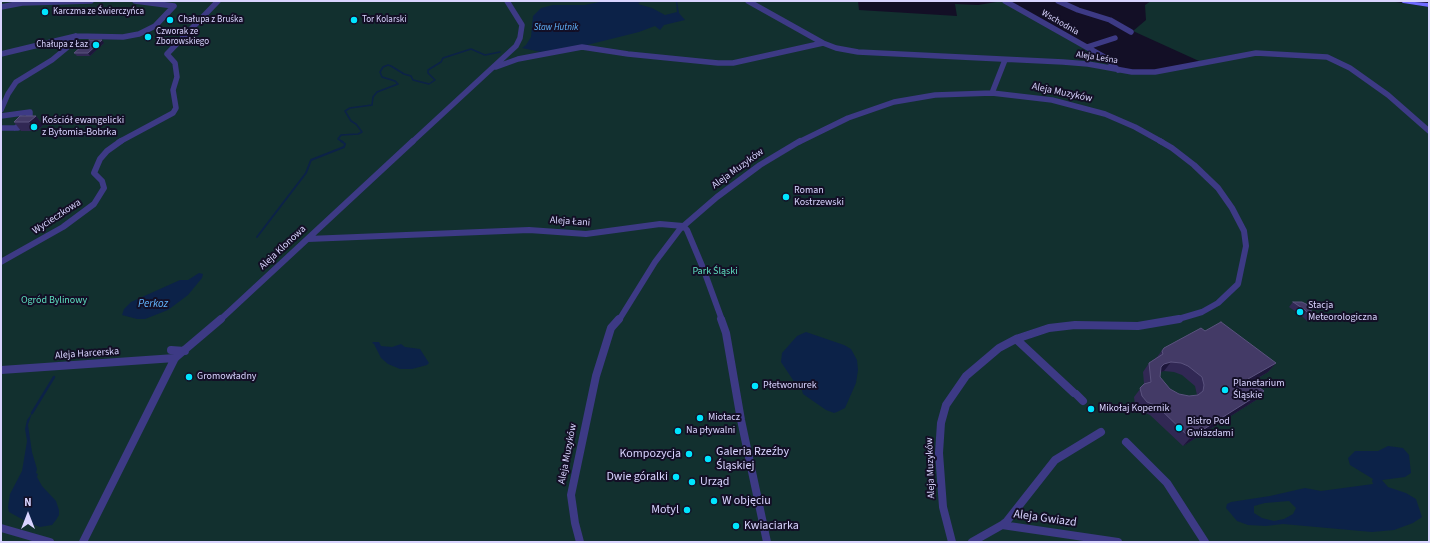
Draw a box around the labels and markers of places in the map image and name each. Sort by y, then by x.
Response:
marker: Karczma ze Świerczyńca [40,7,50,17]
place label: Karczma ze Świerczyńca [53,7,144,17]
marker: Chałupa z Bruśka [165,15,175,25]
place label: Chałupa z Bruśka [178,15,243,25]
marker: Tor Kolarski [349,15,359,25]
place label: Tor Kolarski [362,15,406,25]
place label: Czworak ze Zborowskiego [156,27,209,48]
marker: Czworak ze Zborowskiego [143,32,153,42]
place label: Chałupa z Łaz [36,40,88,50]
marker: Chałupa z Łaz [91,40,101,50]
place label: Kościół ewangelicki z Bytomia-Bobrka [42,115,124,138]
marker: Kościół ewangelicki z Bytomia-Bobrka [29,122,39,132]
place label: Roman Kostrzewski [794,185,844,208]
marker: Roman Kostrzewski [781,192,791,202]
place label: Stacja Meteorologiczna [1308,300,1377,324]
marker: Stacja Meteorologiczna [1295,307,1305,317]
place label: Gromowładny [197,371,257,383]
marker: Gromowładny [184,372,194,382]
place label: Planetarium Śląskie [1233,378,1284,402]
place label: Płetwonurek [763,380,817,392]
marker: Płetwonurek [750,381,760,391]
marker: Planetarium Śląskie [1220,385,1230,395]
place label: Mikołaj Kopernik [1099,403,1169,415]
marker: Mikołaj Kopernik [1086,404,1096,414]
place label: Miotacz [708,412,740,424]
marker: Miotacz [695,413,705,423]
place label: Bistro Pod Gwiazdami [1187,416,1233,440]
marker: Bistro Pod Gwiazdami [1174,423,1184,433]
place label: Na pływalni [686,425,735,437]
marker: Na pływalni [673,426,683,436]
place label: Galeria Rzeźby Śląskiej [716,445,789,473]
place label: Kompozycja [619,447,681,461]
marker: Kompozycja [684,449,694,459]
marker: Galeria Rzeźby Śląskiej [703,454,713,464]
place label: Dwie góralki [606,470,668,484]
marker: Dwie góralki [671,472,681,482]
place label: Urząd [700,475,729,489]
marker: Urząd [687,477,697,487]
place label: W objęciu [722,494,771,508]
marker: W objęciu [709,496,719,506]
place label: Motyl [651,503,679,517]
marker: Motyl [682,505,692,515]
place label: Kwiaciarka [744,519,799,533]
marker: Kwiaciarka [731,521,741,531]

